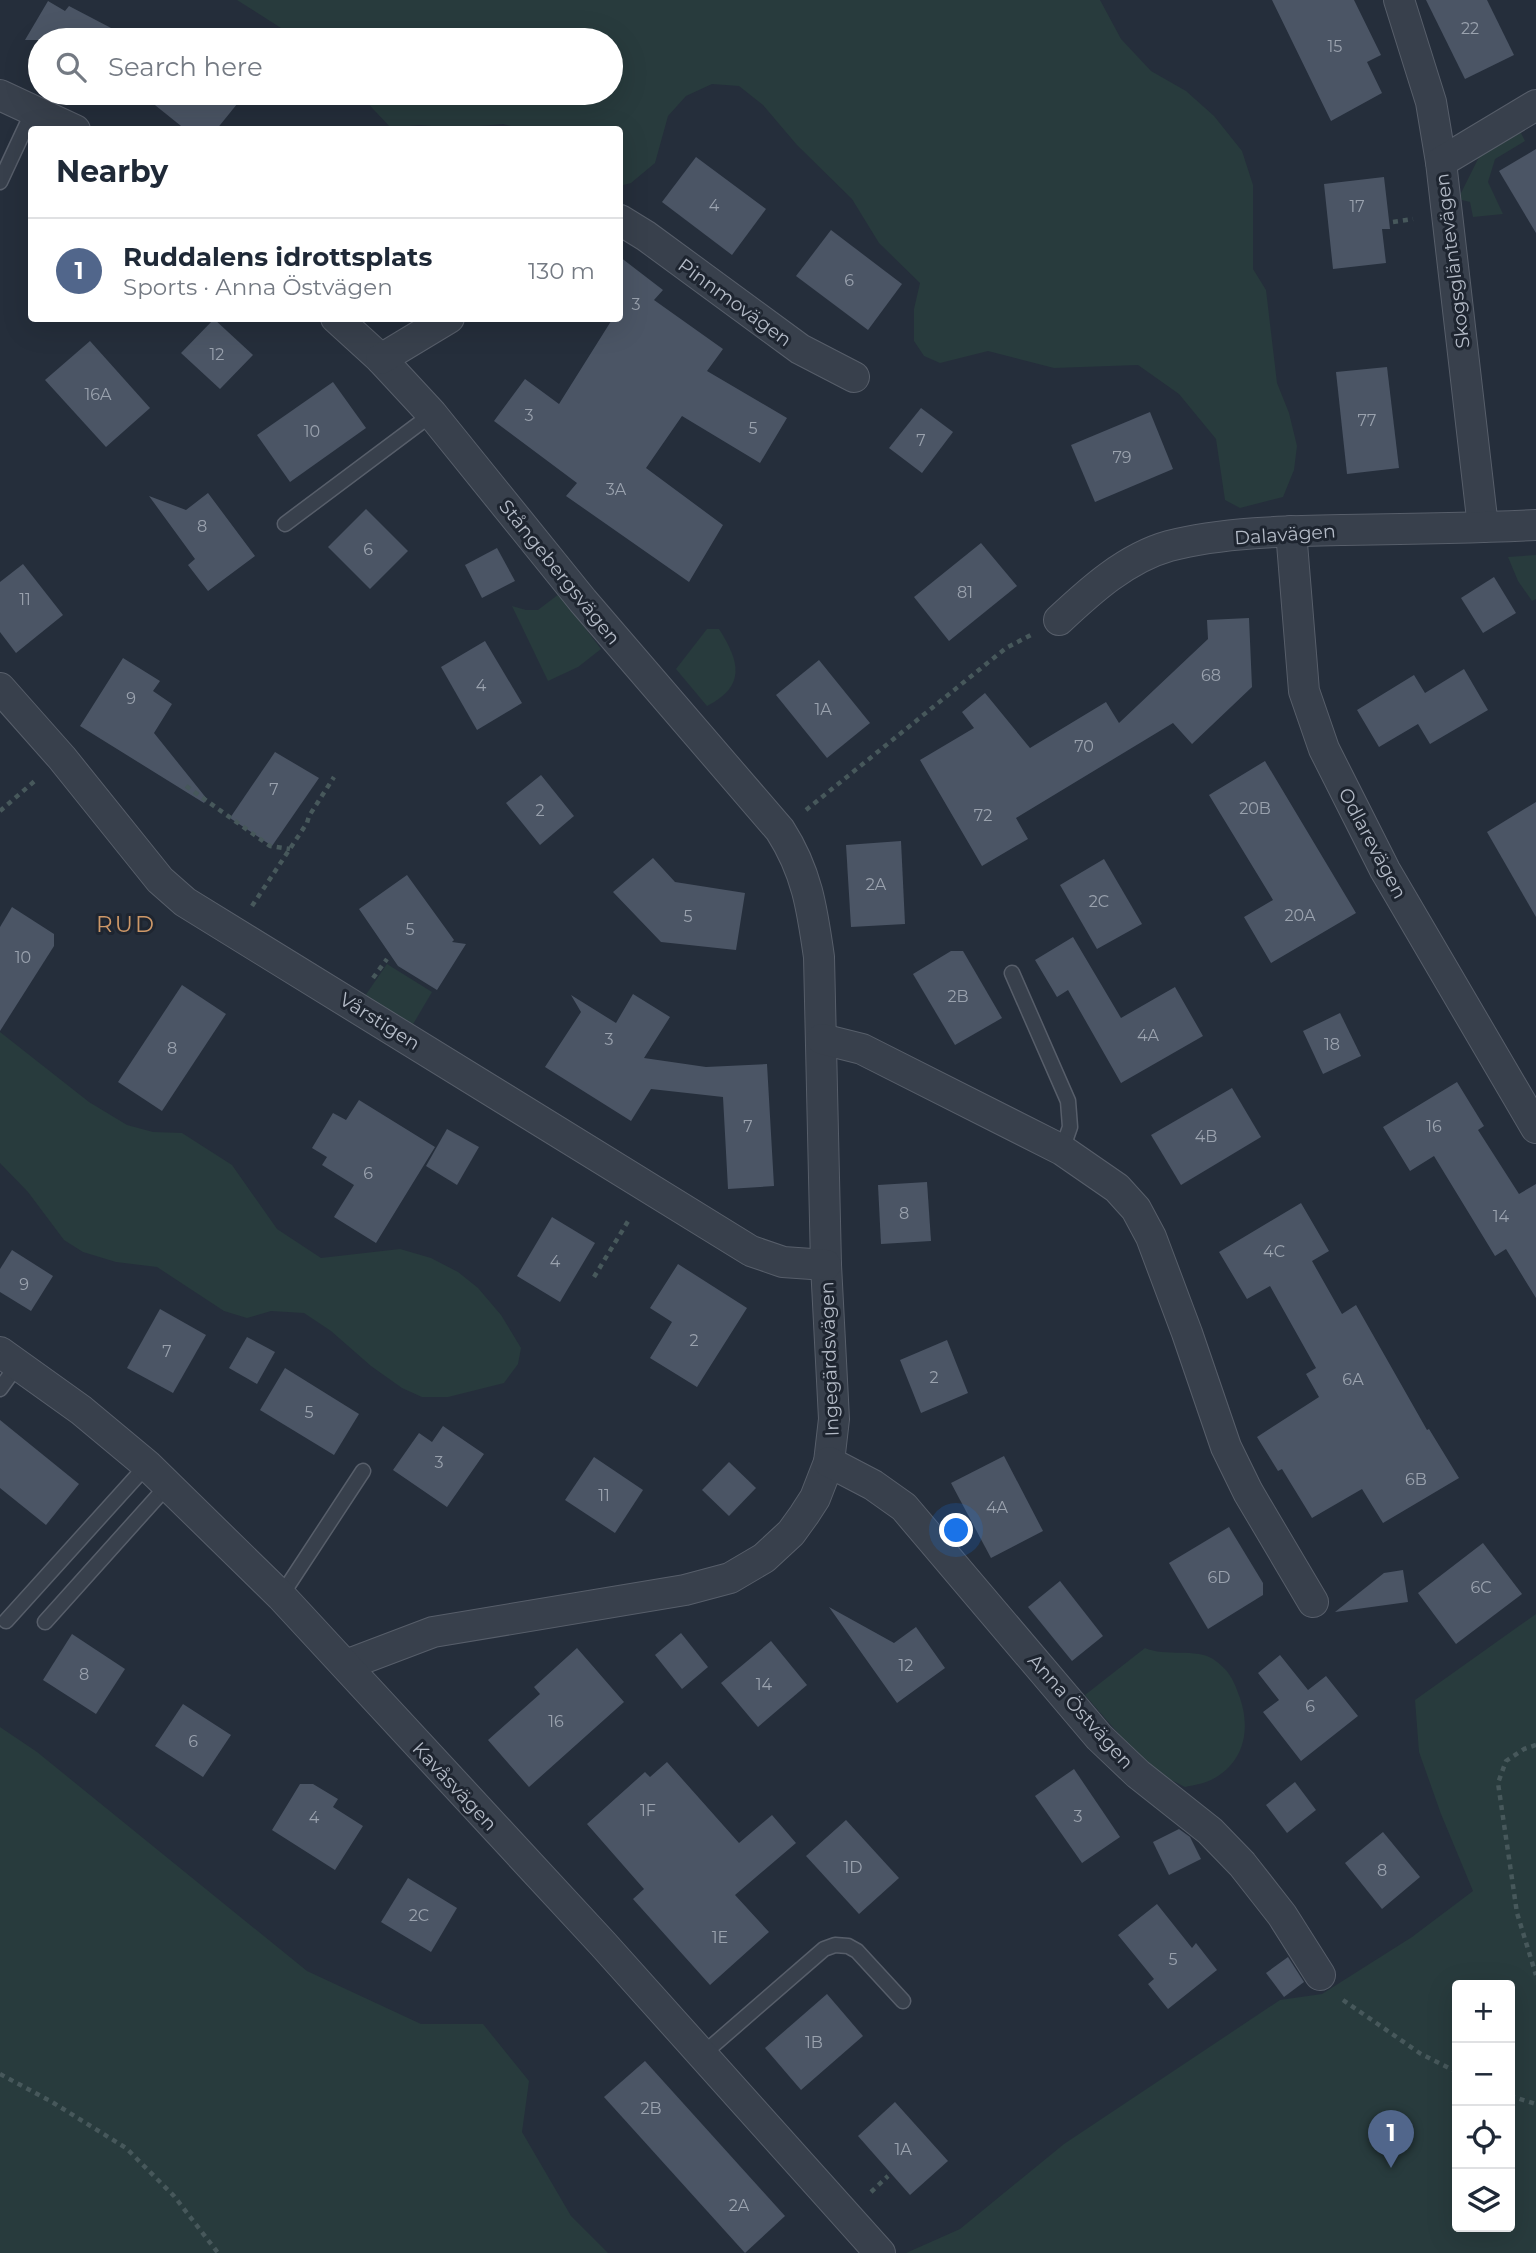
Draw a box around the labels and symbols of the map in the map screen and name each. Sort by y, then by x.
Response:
house number: 22 [1461,19,1479,38]
house number: 15 [1328,37,1342,56]
street label: Skogsgläntevägen [1430,172,1475,350]
house number: 4 [709,196,720,215]
house number: 17 [1349,197,1365,216]
street label: Pinnmovägen [673,254,796,351]
house number: 6 [844,271,854,290]
house number: 3 [631,295,641,314]
house number: 12 [210,345,224,364]
house number: 16A [84,385,112,404]
house number: 3 [524,406,534,425]
house number: 77 [1358,411,1376,430]
house number: 5 [748,419,758,438]
house number: 10 [304,422,320,441]
house number: 7 [916,431,926,450]
house number: 79 [1112,448,1132,467]
house number: 3A [606,480,627,499]
street label: Stångebergsvägen [494,495,625,649]
house number: 8 [197,517,207,536]
street label: Dalavägen [1234,519,1336,550]
house number: 6 [363,540,373,559]
house number: 81 [957,583,973,602]
house number: 11 [19,590,31,609]
house number: 68 [1201,666,1221,685]
house number: 4 [476,676,487,695]
house number: 9 [126,689,136,708]
house number: 1A [814,700,832,719]
house number: 70 [1074,737,1094,756]
house number: 7 [269,780,279,799]
street label: Odlarevägen [1334,784,1411,903]
house number: 20B [1239,799,1271,818]
house number: 2 [535,801,545,820]
house number: 72 [974,806,992,825]
house number: 2A [866,875,887,894]
house number: 2C [1089,892,1109,911]
house number: 20A [1284,906,1316,925]
house number: 5 [683,907,693,926]
district label: RUD [96,910,156,938]
house number: 5 [405,920,415,939]
house number: 10 [15,948,31,967]
house number: 2B [947,987,969,1006]
street label: Vårstigen [335,988,424,1055]
house number: 4A [1137,1026,1160,1045]
house number: 3 [604,1030,614,1049]
house number: 18 [1324,1035,1340,1054]
house number: 8 [167,1039,177,1058]
house number: 7 [743,1117,753,1136]
house number: 16 [1426,1117,1442,1136]
house number: 4B [1195,1127,1217,1146]
house number: 6 [363,1164,373,1183]
house number: 8 [899,1204,909,1223]
house number: 14 [1493,1207,1510,1226]
house number: 4C [1263,1242,1285,1261]
house number: 4 [550,1252,561,1271]
house number: 9 [19,1275,29,1294]
street label: Ingegärdsvägen [815,1281,844,1437]
house number: 2 [689,1331,699,1350]
house number: 7 [162,1342,172,1361]
house number: 2 [929,1368,939,1387]
house number: 6A [1342,1370,1364,1389]
house number: 5 [304,1403,314,1422]
house number: 3 [434,1453,444,1472]
house number: 6B [1405,1470,1427,1489]
house number: 11 [598,1486,610,1505]
house number: 4A [986,1498,1009,1517]
your location [939,1513,973,1547]
house number: 6D [1208,1568,1230,1587]
house number: 6C [1470,1578,1492,1597]
street label: Anna Östvägen [1023,1649,1138,1774]
house number: 12 [899,1656,913,1675]
house number: 8 [79,1665,89,1684]
house number: 14 [756,1675,773,1694]
house number: 6 [1305,1697,1315,1716]
house number: 16 [548,1712,564,1731]
house number: 6 [188,1732,198,1751]
street label: Kavåsvägen [408,1737,502,1835]
house number: 1F [640,1801,656,1820]
house number: 3 [1073,1807,1083,1826]
house number: 4 [309,1808,320,1827]
house number: 1D [844,1858,863,1877]
house number: 8 [1377,1861,1387,1880]
house number: 2C [409,1906,429,1925]
house number: 1E [712,1928,728,1947]
house number: 5 [1168,1950,1178,1969]
house number: 1B [805,2033,823,2052]
house number: 2B [640,2099,662,2118]
pin: 1 [1368,2110,1414,2168]
house number: 1A [894,2140,912,2159]
house number: 2A [729,2196,750,2215]

